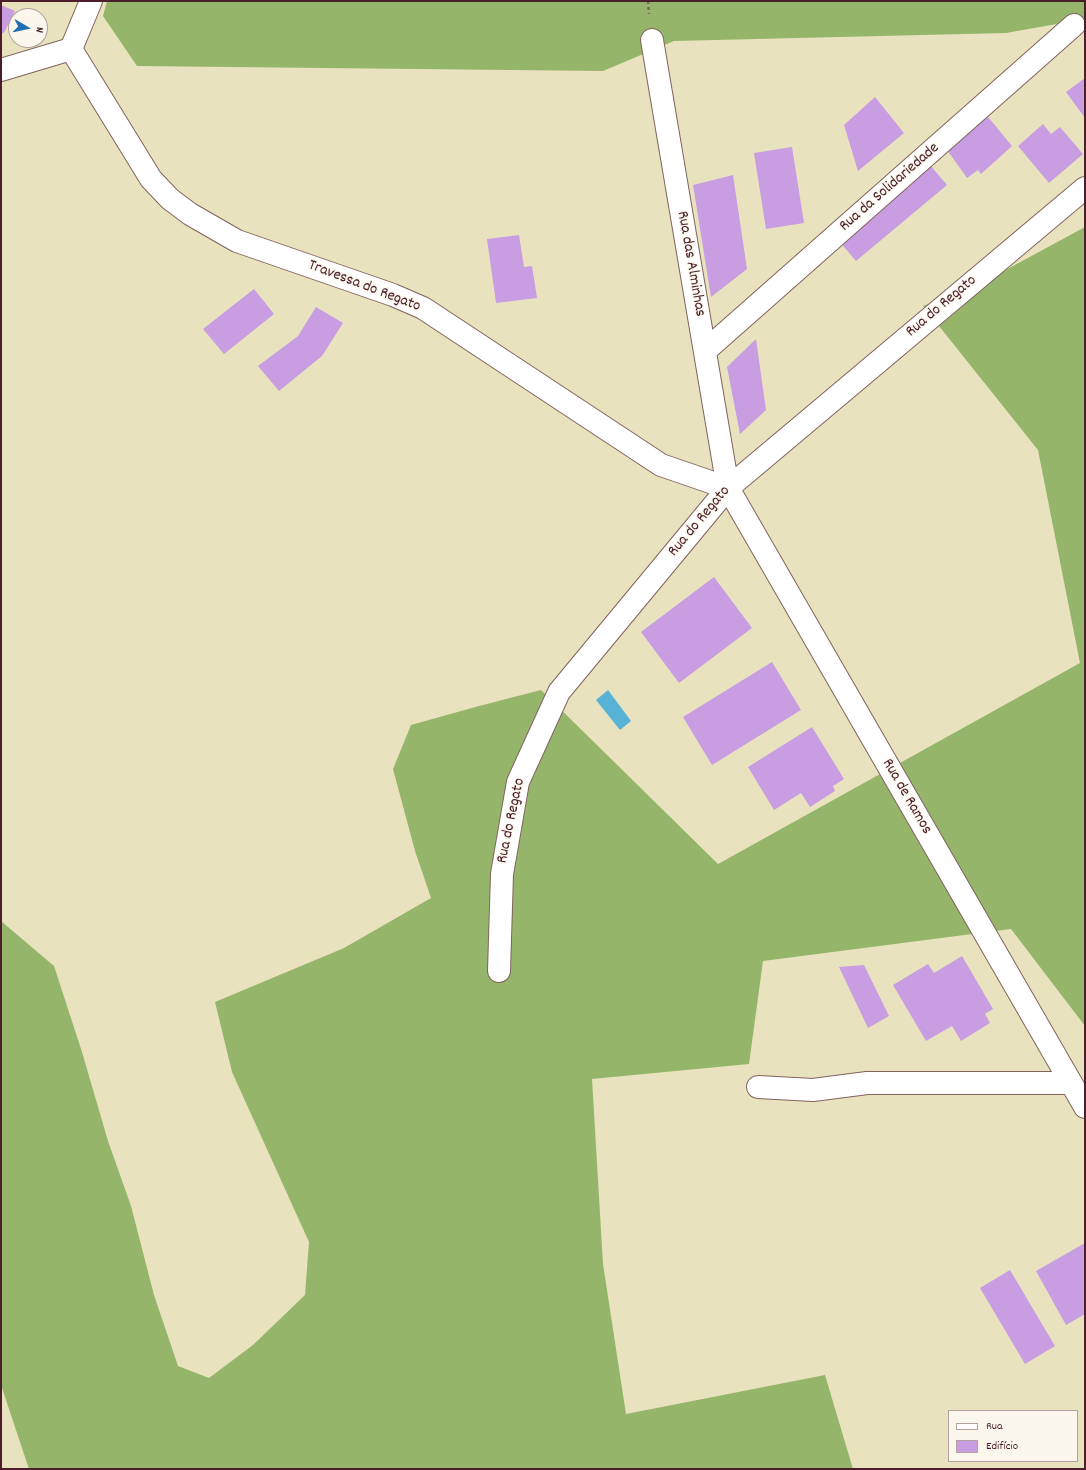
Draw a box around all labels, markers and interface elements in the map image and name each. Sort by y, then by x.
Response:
north arrow [8,8,48,48]
text: N [31,26,47,34]
street label: Rua da Solidariedade [836,139,944,237]
street label: Rua das Alminhas [671,210,709,318]
street label: Travessa do Regato [305,257,423,317]
street label: Rua do Regato [903,272,981,342]
street label: Rua do Regato [665,483,735,561]
street label: Rua de Ramos [877,756,935,838]
street label: Rua do Regato [494,777,530,865]
legend [948,1410,1078,1462]
text: Rua [986,1418,1003,1435]
text: Edifício [986,1438,1018,1455]

